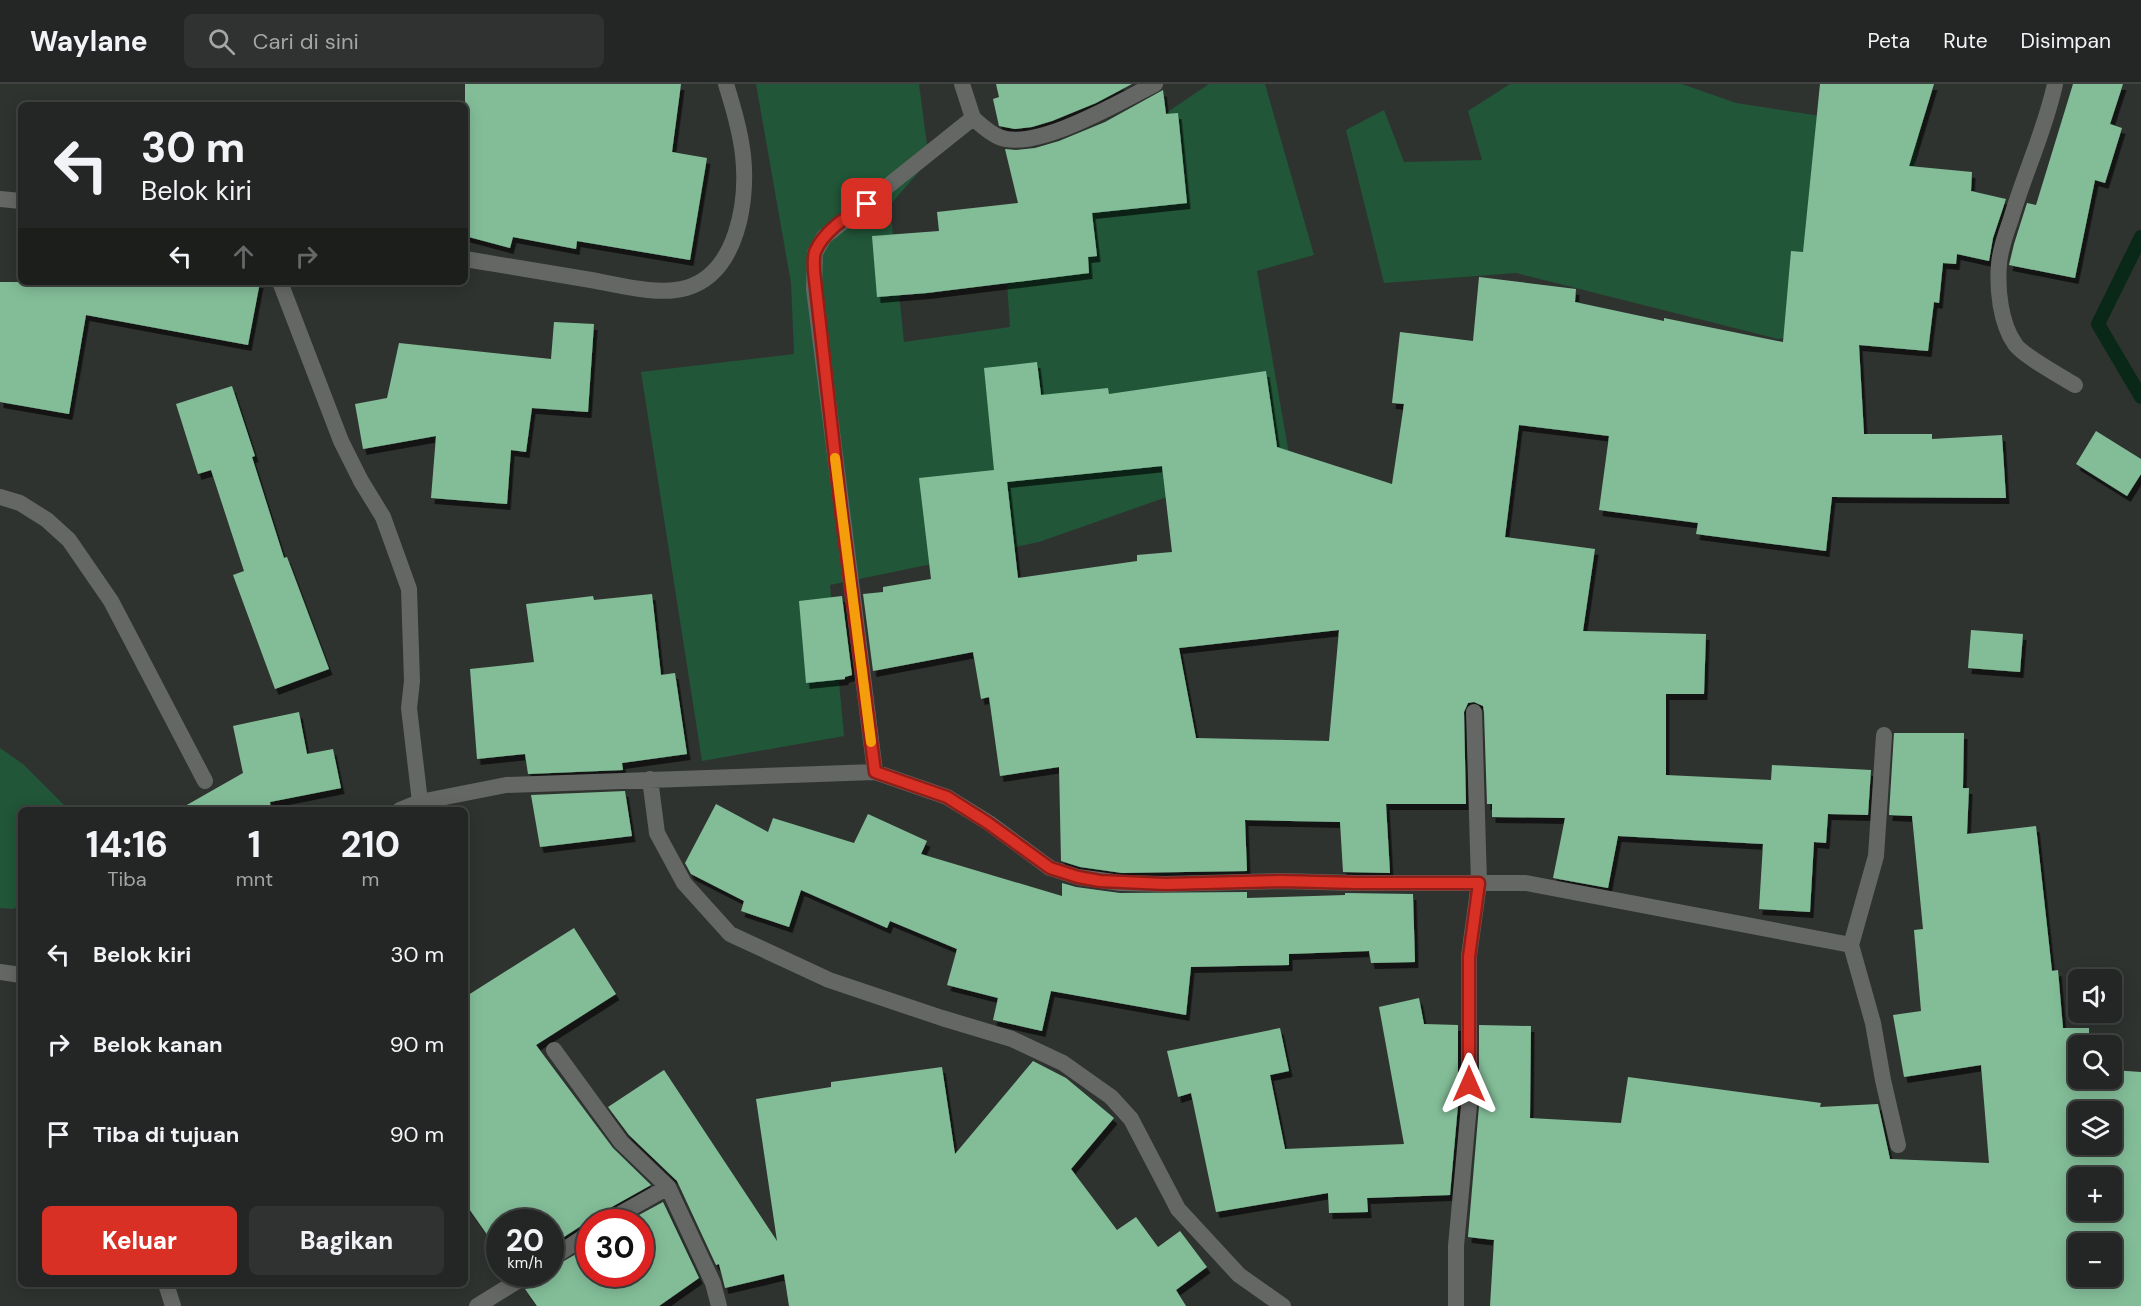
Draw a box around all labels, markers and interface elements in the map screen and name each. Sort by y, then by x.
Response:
search box [184,14,604,68]
text: Waylane [30,23,148,60]
icon: search [205,25,238,58]
text: Cari di sini [253,27,359,56]
text: Peta [1867,27,1910,55]
text: Rute [1943,27,1988,55]
text: Disimpan [2021,27,2111,55]
text: 30 m [141,120,245,175]
icon: left [42,126,120,204]
text: Belok kiri [141,173,252,208]
pin [841,178,892,229]
icon: arrive [850,187,883,220]
icon: left [164,240,197,273]
icon: ahead [227,240,260,273]
icon: right [290,240,323,273]
text: 14:16 [86,821,168,868]
text: 1 [248,821,261,868]
text: 210 [341,821,400,868]
text: Tiba [107,866,147,892]
text: mnt [236,866,273,892]
text: m [362,866,379,892]
icon: left [42,938,75,971]
text: Belok kiri [93,940,191,969]
text: 30 m [390,940,444,969]
map controls [2068,969,2122,1287]
button: sound [2068,969,2122,1023]
icon: right [42,1028,75,1061]
text: Belok kanan [93,1030,223,1059]
text: 90 m [390,1030,444,1059]
button: search [2068,1035,2122,1089]
position arrow [1437,1052,1501,1116]
button: layers [2068,1101,2122,1155]
icon: arrive [42,1118,75,1151]
text: Tiba di tujuan [93,1120,239,1149]
text: 90 m [390,1120,444,1149]
button: + [2068,1167,2122,1221]
button: Keluar [42,1206,237,1275]
button: Bagikan [249,1206,444,1275]
speed limit sign: 30 [576,1209,654,1287]
text: 20 [506,1221,544,1260]
button: − [2068,1233,2122,1287]
text: km/h [507,1253,543,1273]

